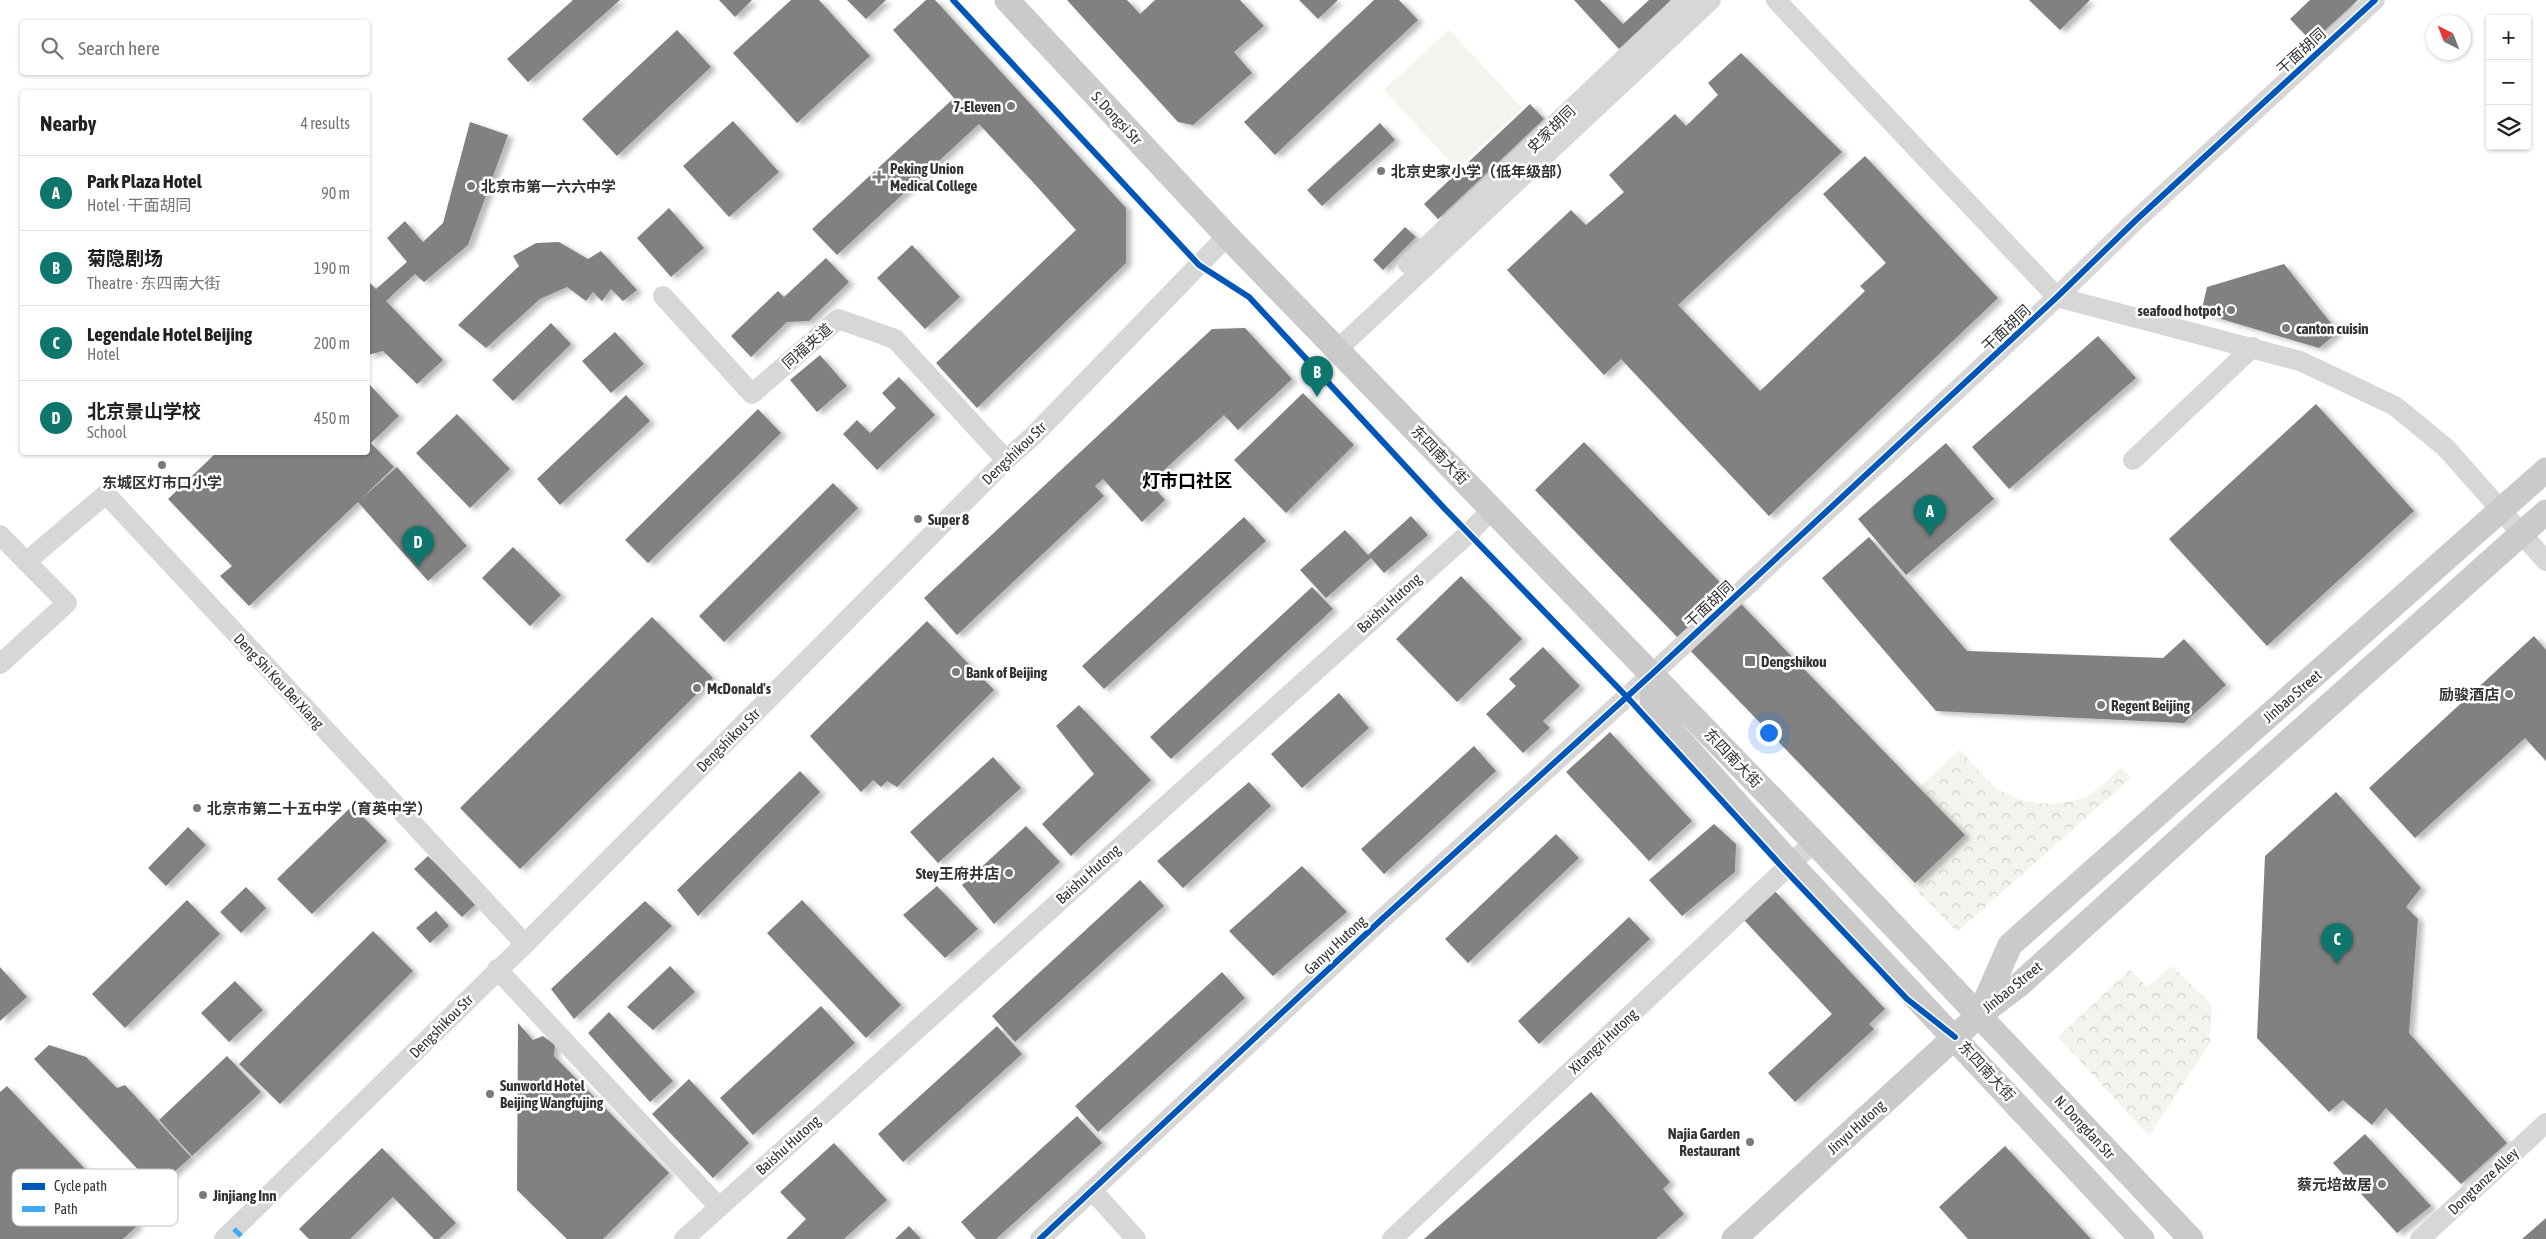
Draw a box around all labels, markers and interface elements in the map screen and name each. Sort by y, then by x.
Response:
north arrow [2426,15,2471,60]
map controls [2486,15,2531,150]
button: + [2486,15,2531,60]
search box [20,20,370,75]
street label: 干面胡同 [2273,25,2329,77]
icon: search [38,34,66,62]
text: Search here [78,37,160,59]
button: − [2486,60,2531,105]
street label: S. Dongsi Str [1088,88,1146,148]
place label: 7-Eleven [953,98,1001,115]
marker: 7-Eleven [1005,100,1017,112]
street label: 史家胡同 [1524,102,1578,156]
button: layers [2486,105,2531,150]
text: Nearby [40,111,96,135]
text: 4 results [300,114,350,132]
place label: Peking Union Medical College [890,160,977,194]
place label: 北京史家小学（低年级部） [1391,163,1571,180]
marker: 北京史家小学（低年级部） [1375,165,1387,177]
text: Park Plaza Hotel [87,170,202,192]
marker: Peking Union Medical College [872,170,886,184]
place label: 北京市第一六六中学 [481,178,616,195]
marker: 北京市第一六六中学 [465,180,477,192]
text: A [52,184,60,202]
text: 90 m [321,184,350,202]
text: Hotel · 干面胡同 [87,196,192,214]
text: 菊隐剧场 [87,247,163,269]
text: B [52,259,60,277]
text: 190 m [314,259,350,277]
text: Theatre · 东四南大街 [87,274,221,292]
street label: 干面胡同 [1978,301,2034,355]
place label: seafood hotpot [2137,302,2222,319]
marker: seafood hotpot [2225,304,2237,316]
street label: 同福夹道 [779,320,835,372]
place label: canton cuisin [2296,320,2369,337]
marker: canton cuisin [2280,322,2292,334]
text: Legendale Hotel Beijing [87,323,252,345]
text: C [52,334,60,352]
text: 200 m [314,334,350,352]
text: Hotel [87,345,120,363]
pin: B [1301,356,1333,397]
text: 北京景山学校 [87,400,201,422]
text: D [52,409,60,427]
text: 450 m [314,409,350,427]
street label: Dengshikou Str [978,418,1050,488]
street label: 东四南大街 [1408,422,1472,488]
text: School [87,423,127,441]
marker: 东城区灯市口小学 [156,459,168,471]
district label: 灯市口社区 [1142,470,1232,491]
place label: 东城区灯市口小学 [102,474,222,491]
pin: A [1914,495,1946,536]
place label: Super 8 [928,511,969,528]
marker: Super 8 [912,513,924,525]
pin: D [402,526,434,567]
street label: Baishu Hutong [1353,569,1425,636]
street label: 干面胡同 [1681,577,1737,631]
street label: Deng Shi Kou Bei Xiang [231,630,328,732]
place label: Dengshikou [1761,653,1827,670]
marker: Dengshikou [1743,654,1757,668]
place label: Bank of Beijing [966,664,1048,681]
marker: Bank of Beijing [950,666,962,678]
street label: Jinbao Street [2259,666,2325,726]
place label: McDonald's [707,680,772,697]
marker: McDonald's [691,682,703,694]
place label: 励骏酒店 [2439,686,2499,703]
marker: 励骏酒店 [2503,688,2515,700]
place label: Regent Beijing [2111,697,2190,714]
marker: Regent Beijing [2095,699,2107,711]
street label: Dengshikou Str [693,704,764,775]
your location [1756,720,1782,746]
street label: 东四南大街 [1701,725,1765,791]
place label: 北京市第二十五中学（育英中学） [207,800,432,817]
marker: 北京市第二十五中学（育英中学） [191,802,203,814]
street label: Baishu Hutong [1052,840,1124,907]
place label: Stey王府井店 [916,865,999,882]
marker: Stey王府井店 [1003,867,1015,879]
street label: Ganyu Hutong [1300,912,1370,978]
pin: C [2321,923,2353,964]
street label: Jinbao Street [1979,958,2045,1016]
street label: Dengshikou Str [406,990,477,1061]
street label: Xitangzi Hutong [1565,1005,1641,1077]
street label: 东四南大街 [1955,1038,2019,1104]
place label: Sunworld Hotel Beijing Wangfujing [500,1077,604,1111]
marker: Sunworld Hotel Beijing Wangfujing [484,1088,496,1100]
street label: N. Dongdan Str [2051,1092,2119,1163]
street label: Jinyu Hutong [1824,1096,1889,1157]
street label: Baishu Hutong [752,1111,824,1178]
place label: Najia Garden Restaurant [1668,1125,1741,1159]
marker: Najia Garden Restaurant [1744,1136,1756,1148]
street label: Dongtanze Alley [2444,1144,2522,1218]
legend [12,1169,178,1226]
place label: 蔡元培故居 [2297,1176,2372,1193]
text: Cycle path [54,1178,107,1194]
marker: 蔡元培故居 [2376,1178,2388,1190]
place label: Jinjiang Inn [212,1187,277,1204]
marker: Jinjiang Inn [197,1189,209,1201]
text: Path [54,1201,78,1217]

